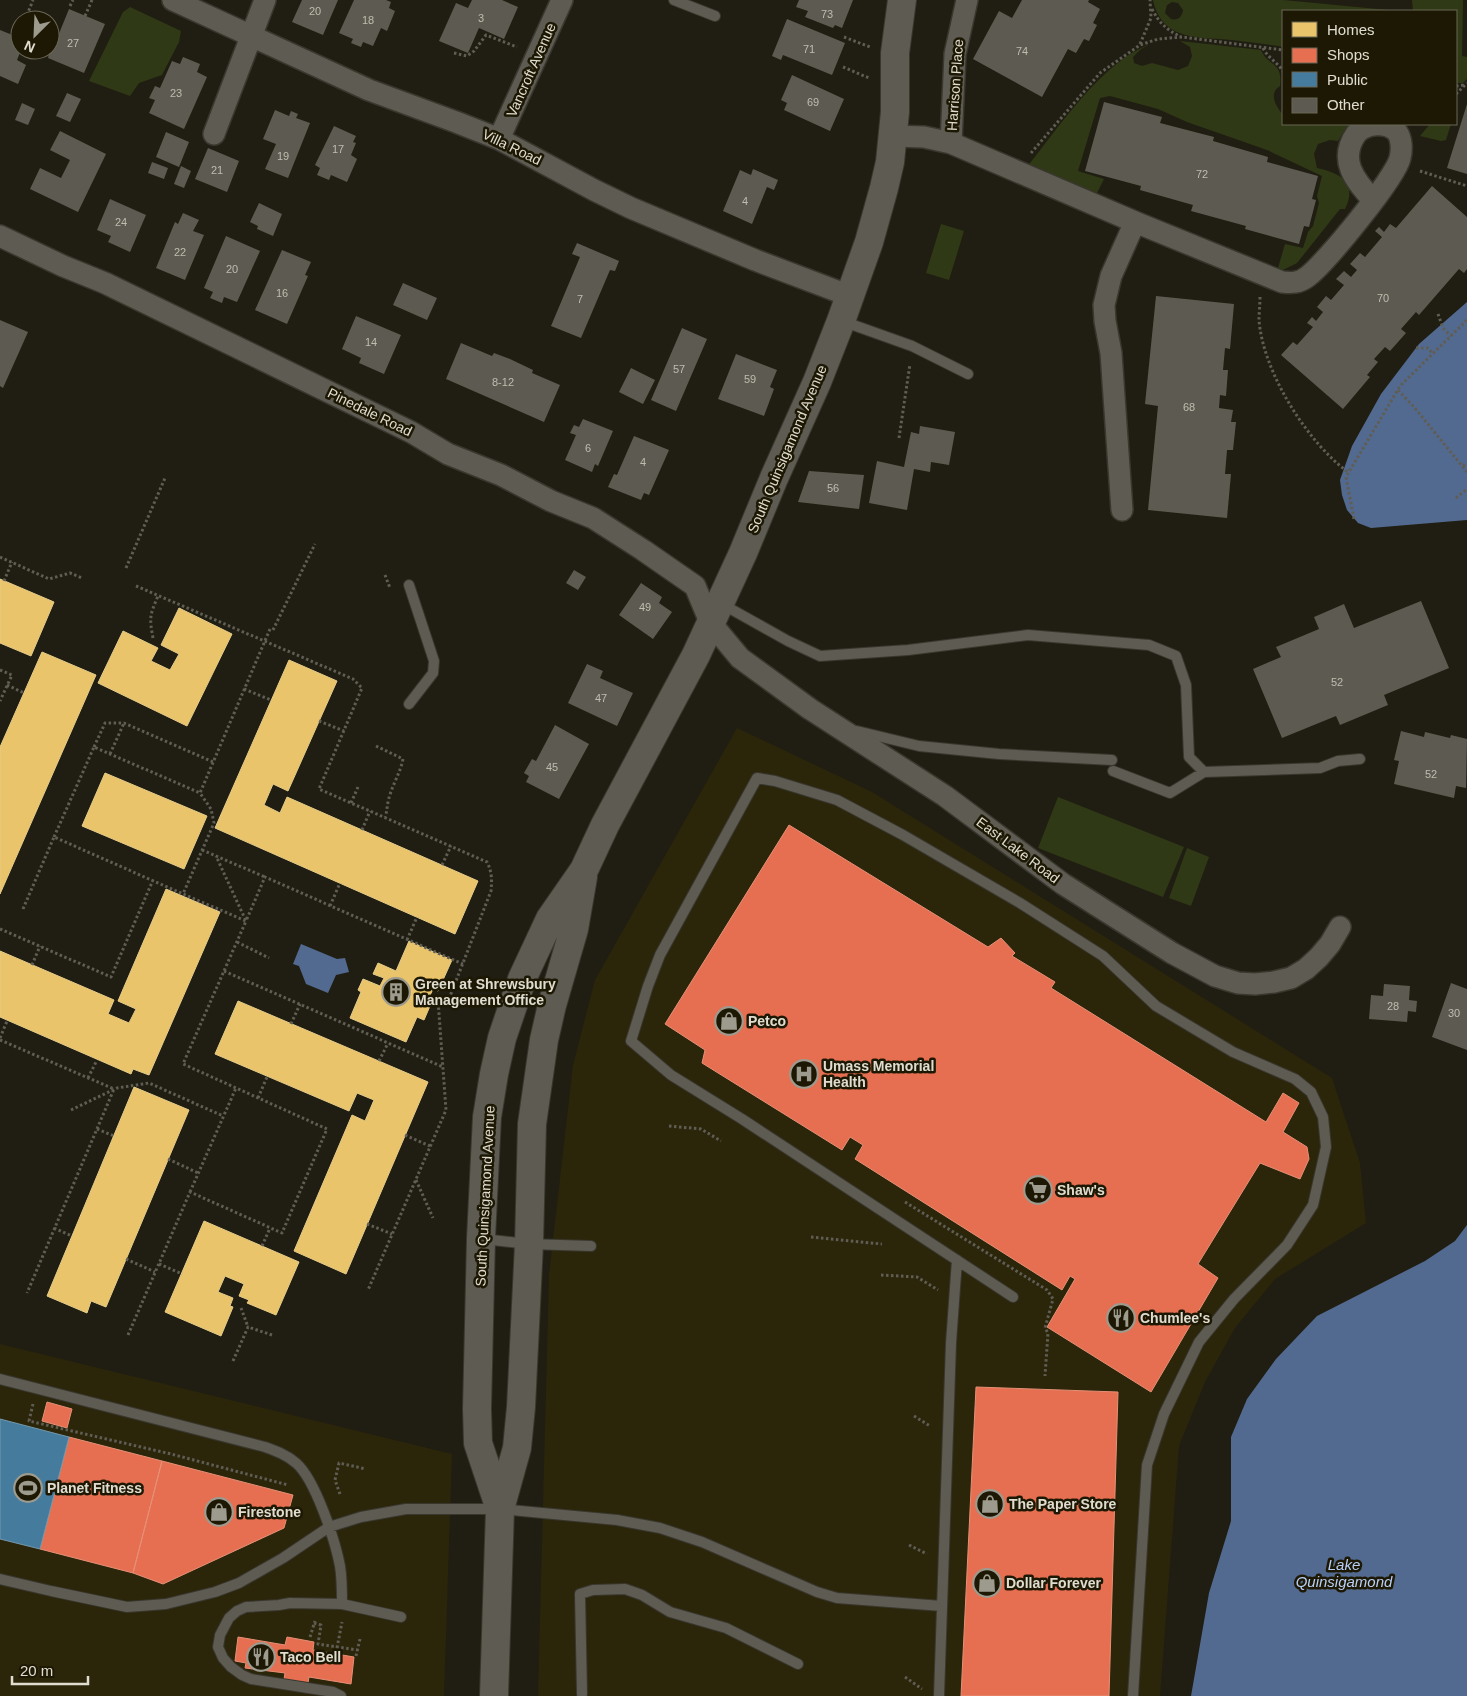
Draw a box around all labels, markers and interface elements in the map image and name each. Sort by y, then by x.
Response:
house number: 20 [309,5,321,17]
house number: 73 [821,8,833,20]
north arrow [10,10,60,60]
legend [1282,10,1457,125]
house number: 3 [478,12,484,24]
house number: 18 [362,14,374,26]
street label: Vancroft Avenue [503,20,559,120]
text: Homes [1327,21,1375,38]
house number: 27 [67,37,79,49]
text: N [22,38,38,56]
street label: Harrison Place [944,38,966,131]
house number: 71 [803,43,815,55]
house number: 74 [1016,45,1028,57]
text: Shops [1327,46,1370,63]
text: Public [1327,71,1368,88]
house number: 23 [170,87,182,99]
house number: 69 [807,96,819,108]
text: Other [1327,96,1365,113]
street label: Villa Road [480,126,544,168]
house number: 17 [332,143,344,155]
house number: 19 [277,150,289,162]
house number: 21 [211,164,223,176]
house number: 72 [1196,168,1208,180]
house number: 4 [742,195,748,207]
house number: 24 [115,216,127,228]
house number: 22 [174,246,186,258]
house number: 20 [226,263,238,275]
house number: 16 [276,287,288,299]
house number: 70 [1377,292,1389,304]
house number: 7 [577,293,583,305]
house number: 14 [365,336,377,348]
street label: South Quinsigamond Avenue [744,362,830,535]
house number: 57 [673,363,685,375]
house number: 59 [744,373,756,385]
house number: 8-12 [492,376,514,388]
street label: Pinedale Road [325,385,415,439]
house number: 68 [1183,401,1195,413]
house number: 6 [585,442,591,454]
house number: 4 [640,456,646,468]
house number: 56 [827,482,839,494]
house number: 49 [639,601,651,613]
house number: 52 [1331,676,1343,688]
house number: 47 [595,692,607,704]
house number: 45 [546,761,558,773]
house number: 52 [1425,768,1437,780]
street label: East Lake Road [973,814,1063,886]
place label: Green at Shrewsbury Management Office [415,976,556,1008]
building icon: Green at Shrewsbury Management Office [381,977,411,1007]
house number: 28 [1387,1000,1399,1012]
shop icon: Petco [714,1006,744,1036]
house number: 30 [1448,1007,1460,1019]
place label: Petco [748,1013,786,1029]
place label: Umass Memorial Health [823,1058,934,1090]
hospital icon: Umass Memorial Health [789,1059,819,1089]
street label: South Quinsigamond Avenue [472,1105,498,1287]
supermarket icon: Shaw's [1023,1175,1053,1205]
place label: Shaw's [1057,1182,1105,1198]
restaurant icon: Chumlee's [1106,1303,1136,1333]
place label: Chumlee's [1140,1310,1210,1326]
sports icon: Planet Fitness [13,1473,43,1503]
place label: Planet Fitness [47,1480,142,1496]
shop icon: The Paper Store [975,1489,1005,1519]
place label: The Paper Store [1009,1496,1117,1512]
shop icon: Firestone [204,1497,234,1527]
place label: Firestone [238,1504,301,1520]
water label: Lake Quinsigamond [1296,1556,1393,1590]
shop icon: Dollar Forever [972,1568,1002,1598]
place label: Dollar Forever [1006,1575,1101,1591]
restaurant icon: Taco Bell [246,1642,276,1672]
place label: Taco Bell [280,1649,341,1665]
scale bar [12,1654,89,1686]
text: 20 m [20,1662,53,1679]

